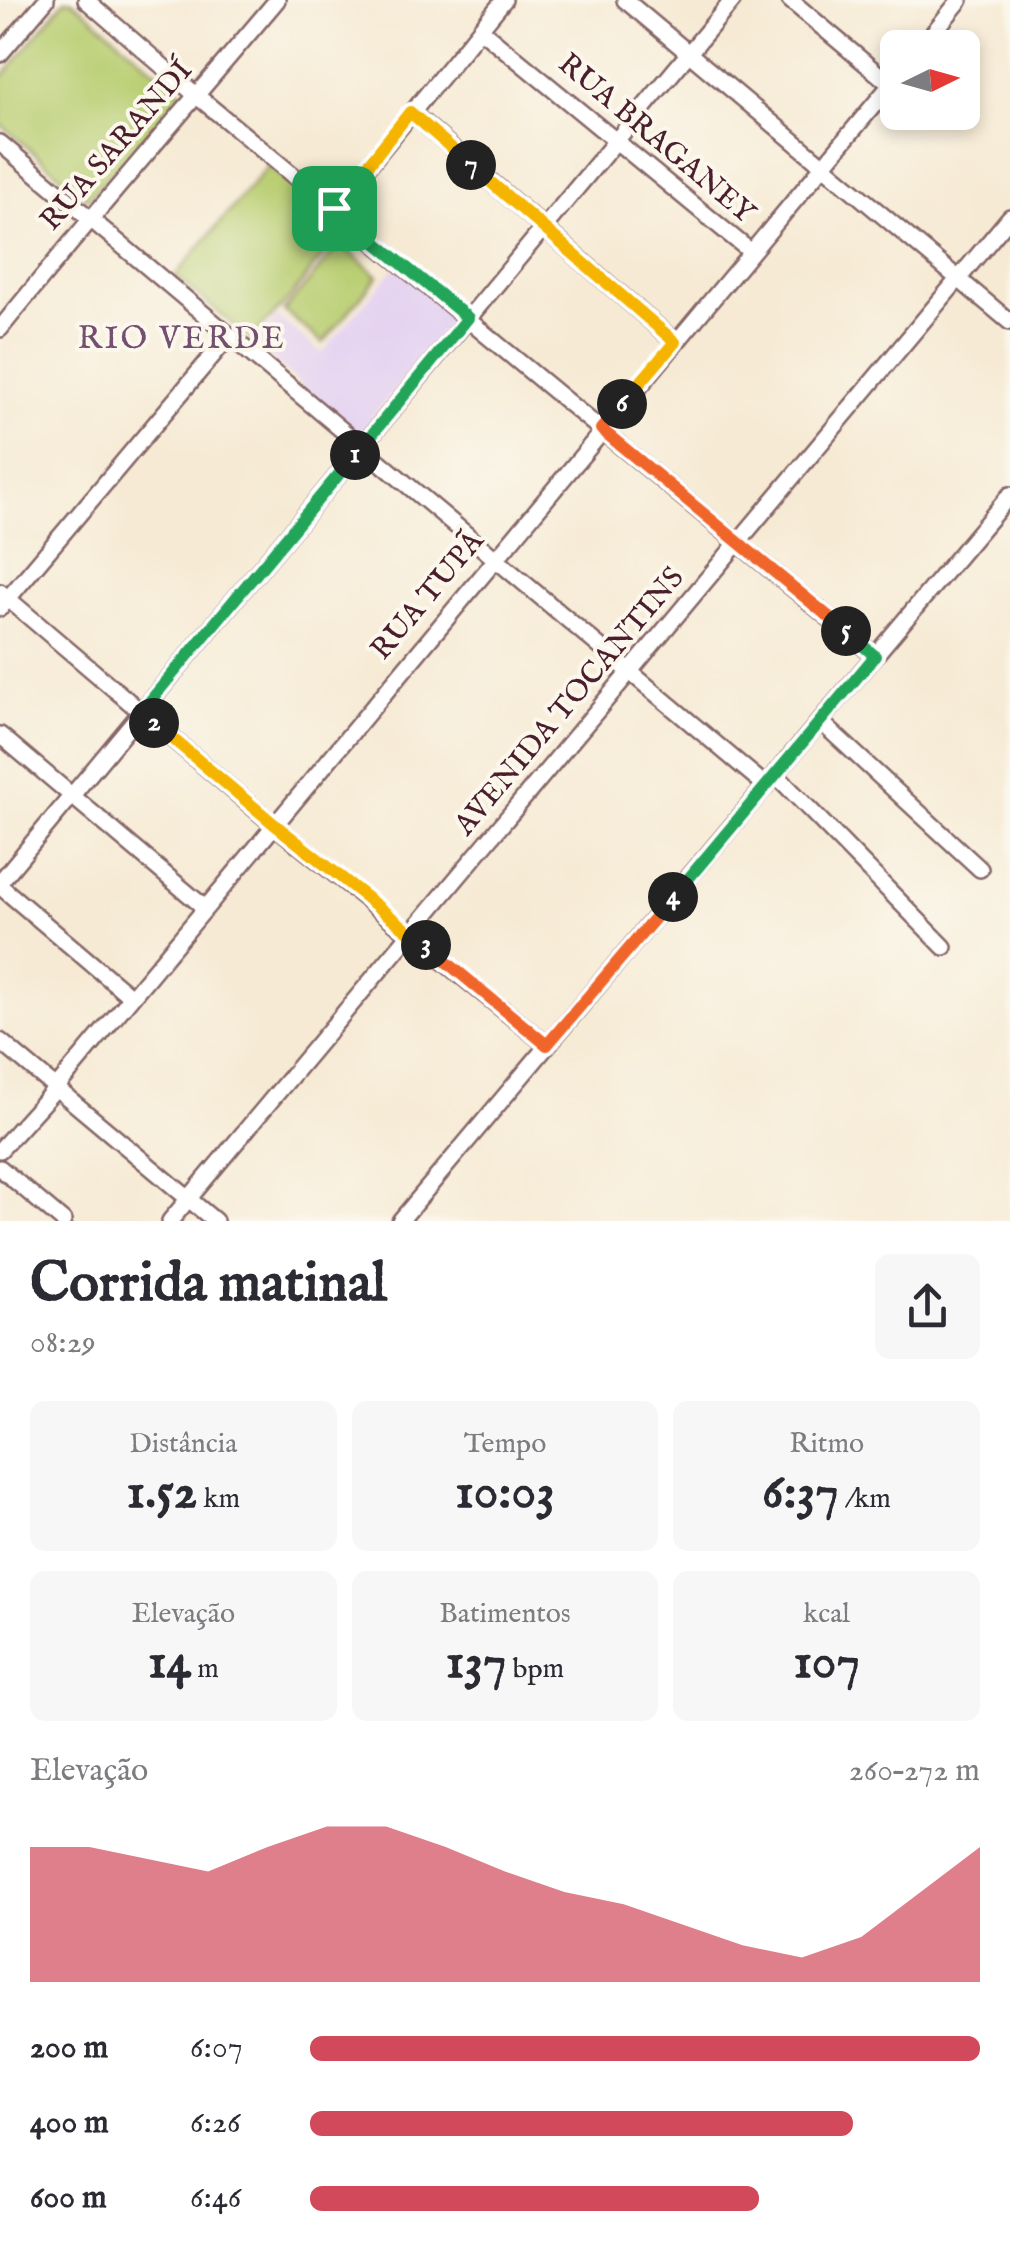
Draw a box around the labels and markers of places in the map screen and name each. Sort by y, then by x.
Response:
pin: 7 [446,140,496,190]
pin [292,166,377,251]
pin: 6 [597,379,647,429]
pin: 1 [330,430,380,480]
pin: 5 [821,606,871,656]
pin: 2 [129,698,179,748]
pin: 4 [648,872,698,922]
pin: 3 [401,920,451,970]

